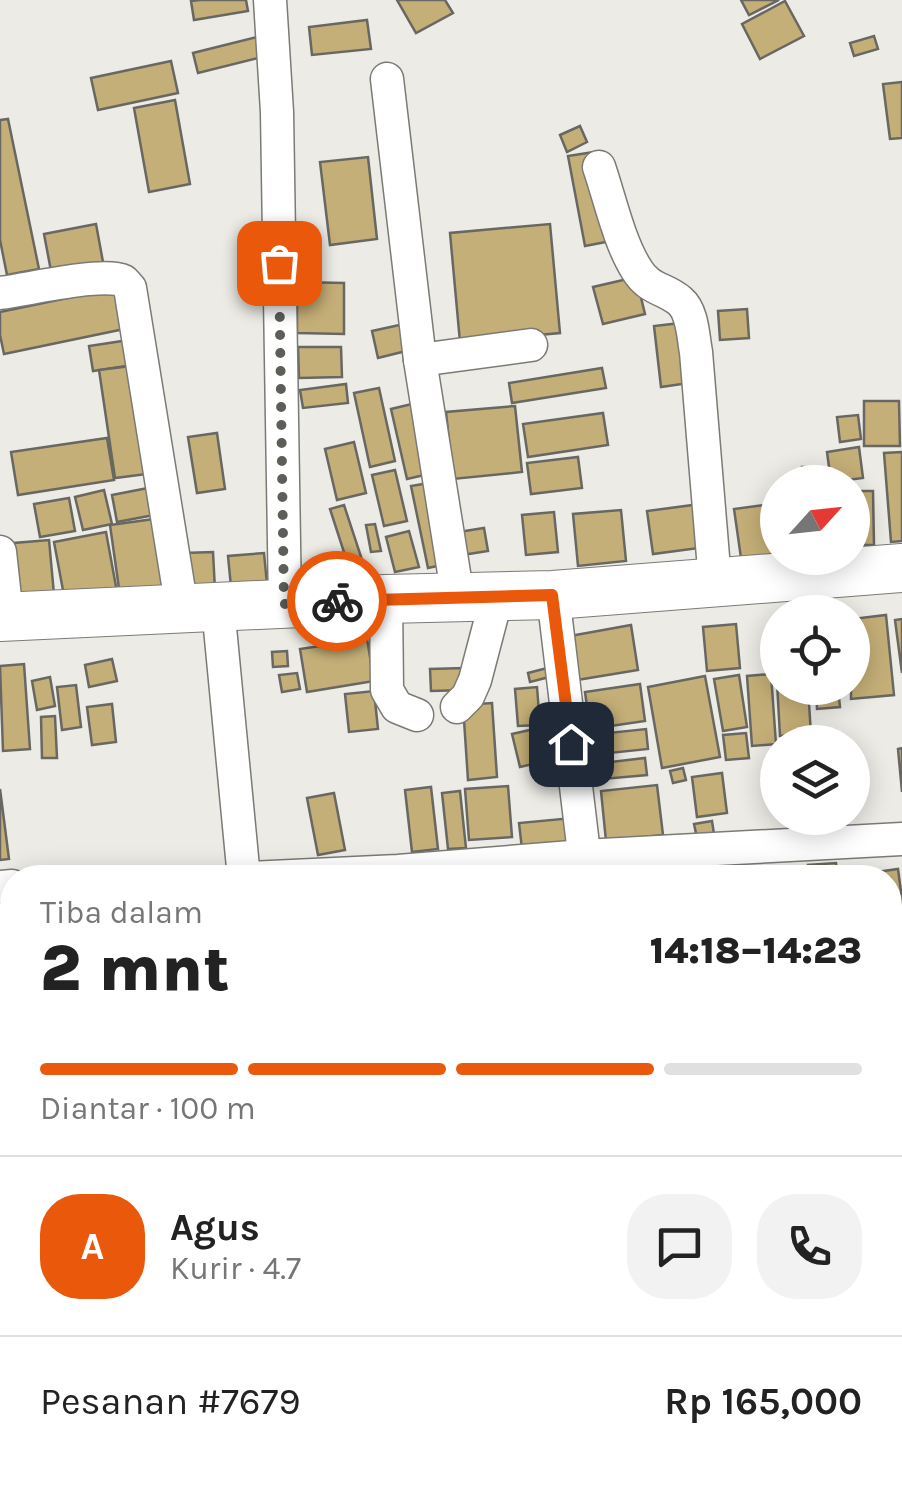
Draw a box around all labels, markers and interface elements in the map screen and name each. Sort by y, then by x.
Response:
pin [237,221,322,306]
icon: bag [252,236,307,291]
north arrow [760,465,870,575]
map controls [760,465,870,835]
courier [287,551,387,651]
icon: bike [310,574,365,629]
button: locate [760,595,870,705]
pin [529,702,614,787]
icon: home [544,717,599,772]
button: layers [760,725,870,835]
text: Tiba dalam [40,894,203,931]
text: 14:18–14:23 [650,928,862,973]
text: 2 mnt [40,930,230,1006]
text: Diantar · 100 m [40,1090,256,1127]
button: chat [627,1194,732,1299]
button: phone [757,1194,862,1299]
text: Agus [170,1205,260,1250]
text: A [81,1224,104,1269]
text: Kurir · 4.7 [170,1250,301,1287]
text: Pesanan #7679 [40,1379,301,1424]
text: Rp 165,000 [664,1379,862,1424]

